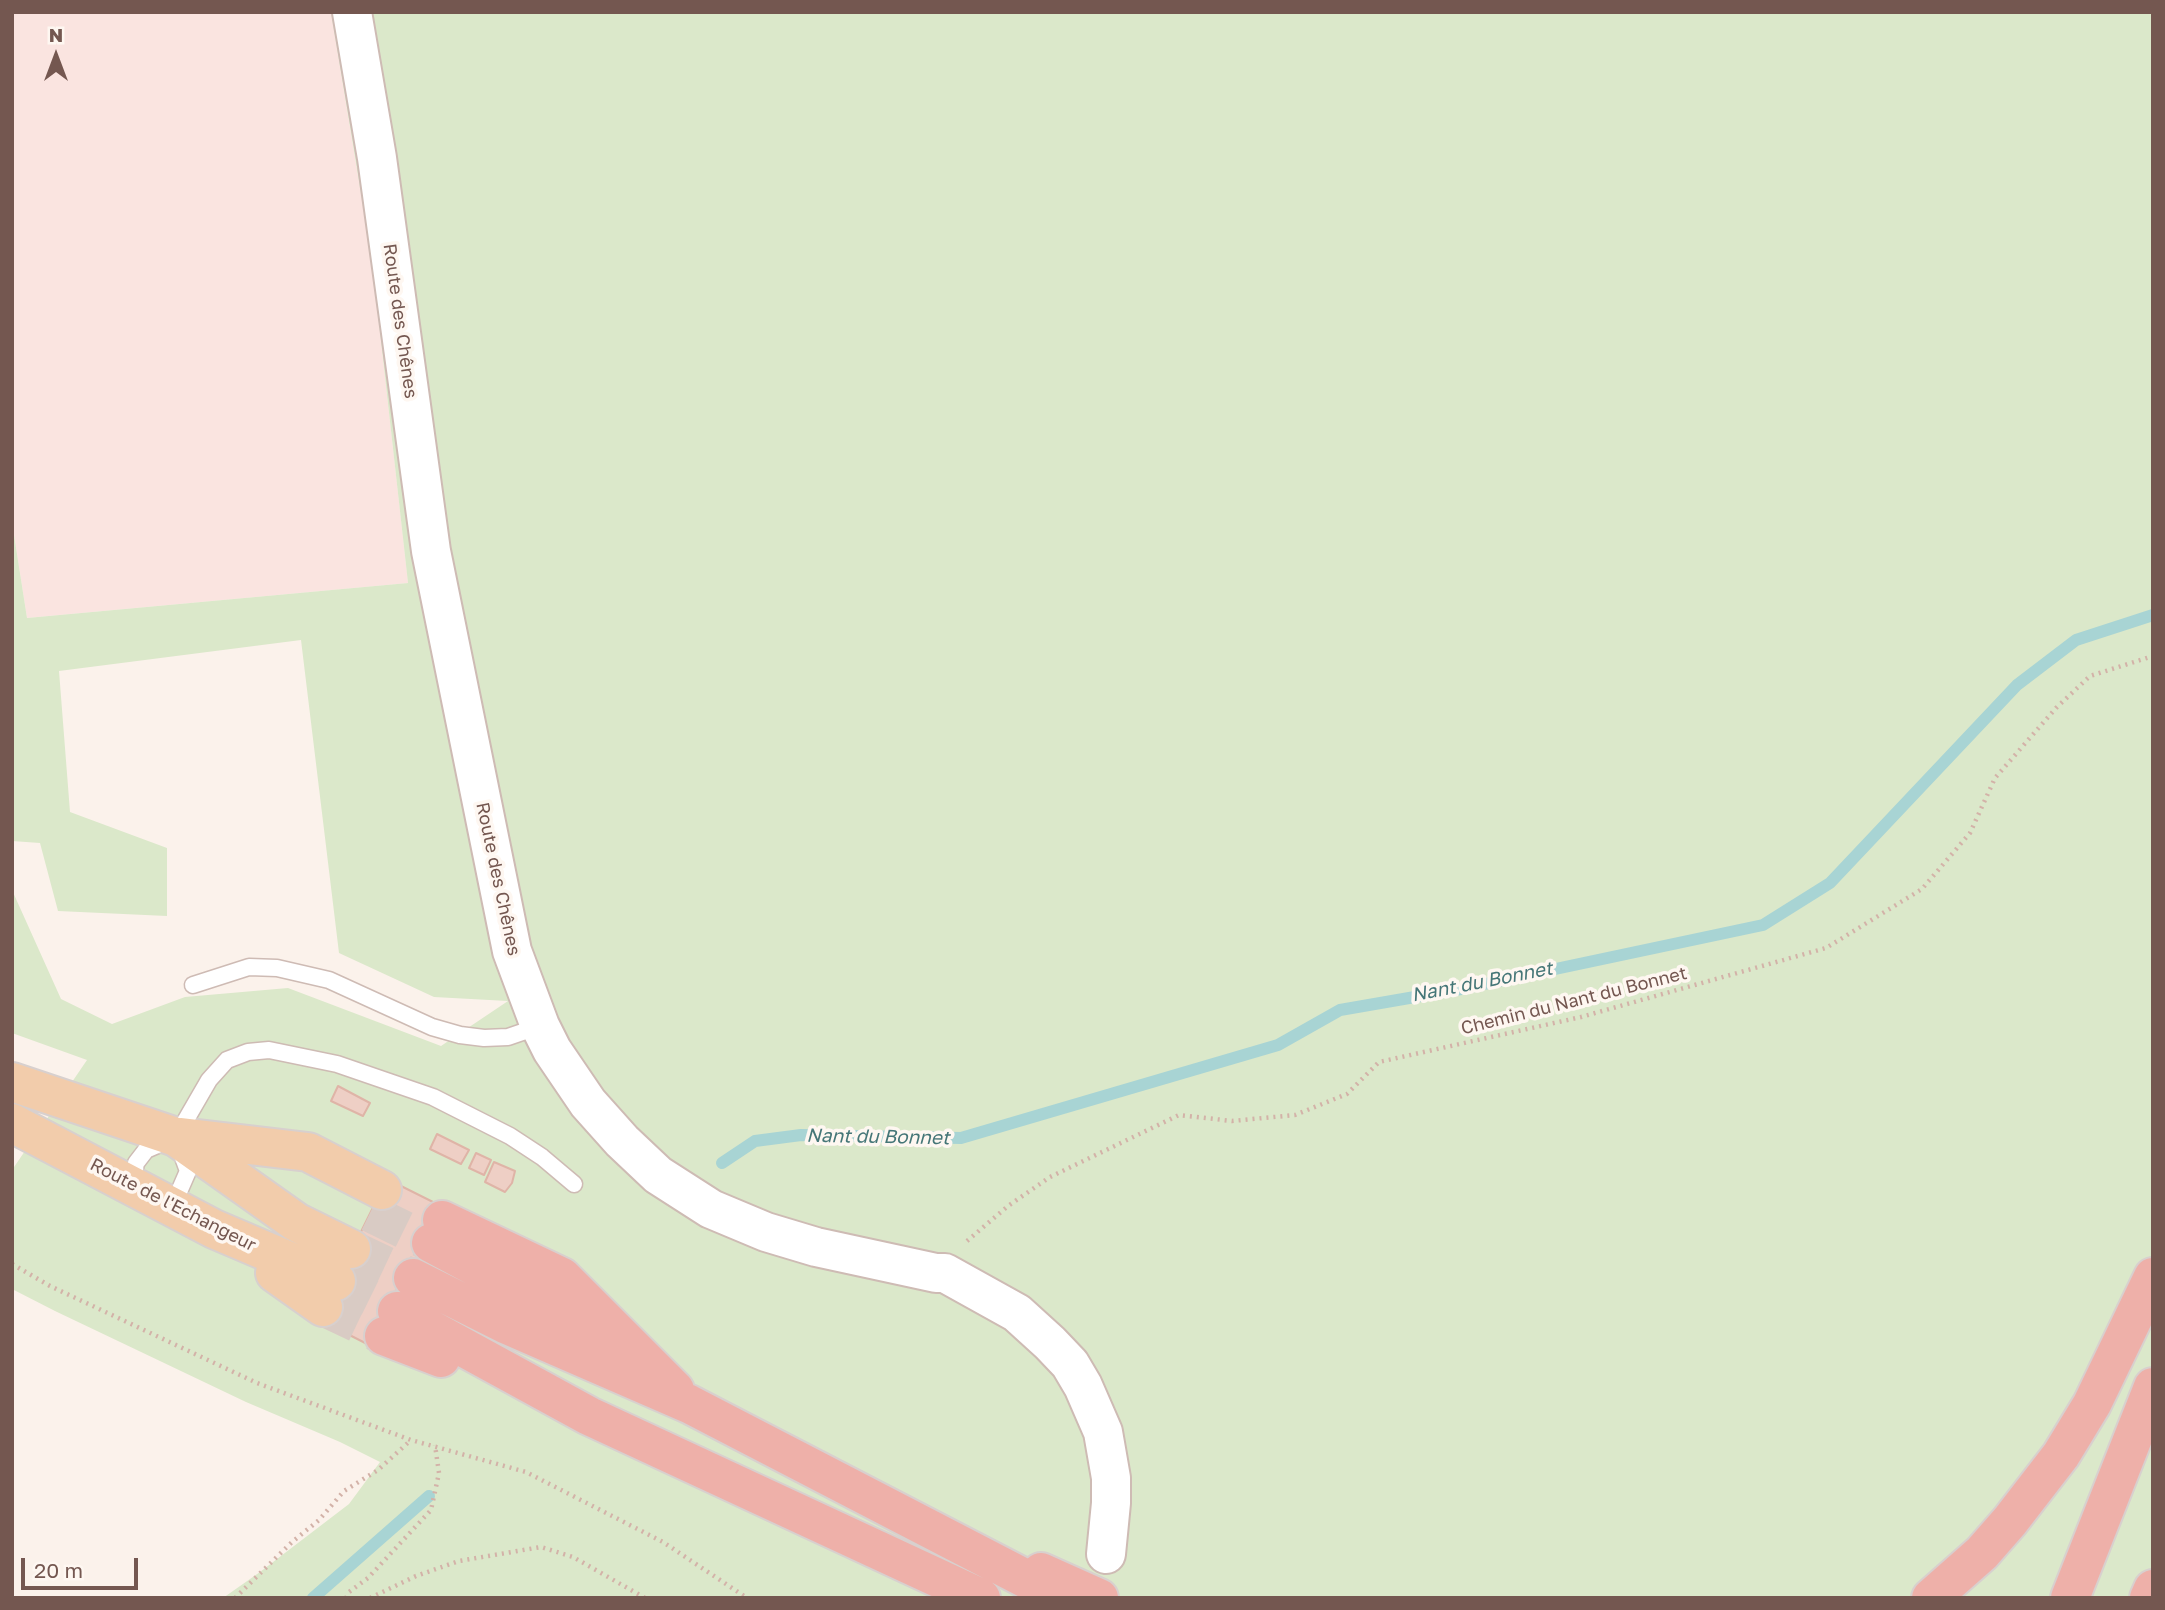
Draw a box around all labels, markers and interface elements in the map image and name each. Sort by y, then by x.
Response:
north arrow [21,21,91,91]
text: N [49,23,63,46]
street label: Route des Chênes [378,242,422,400]
street label: Route des Chênes [471,800,525,958]
water label: Nant du Bonnet [1410,957,1554,1007]
street label: Chemin du Nant du Bonnet [1459,962,1689,1040]
water label: Nant du Bonnet [806,1124,950,1150]
street label: Route de l'Echangeur [86,1154,260,1256]
scale bar [24,1544,142,1588]
text: 20 m [34,1557,83,1583]

